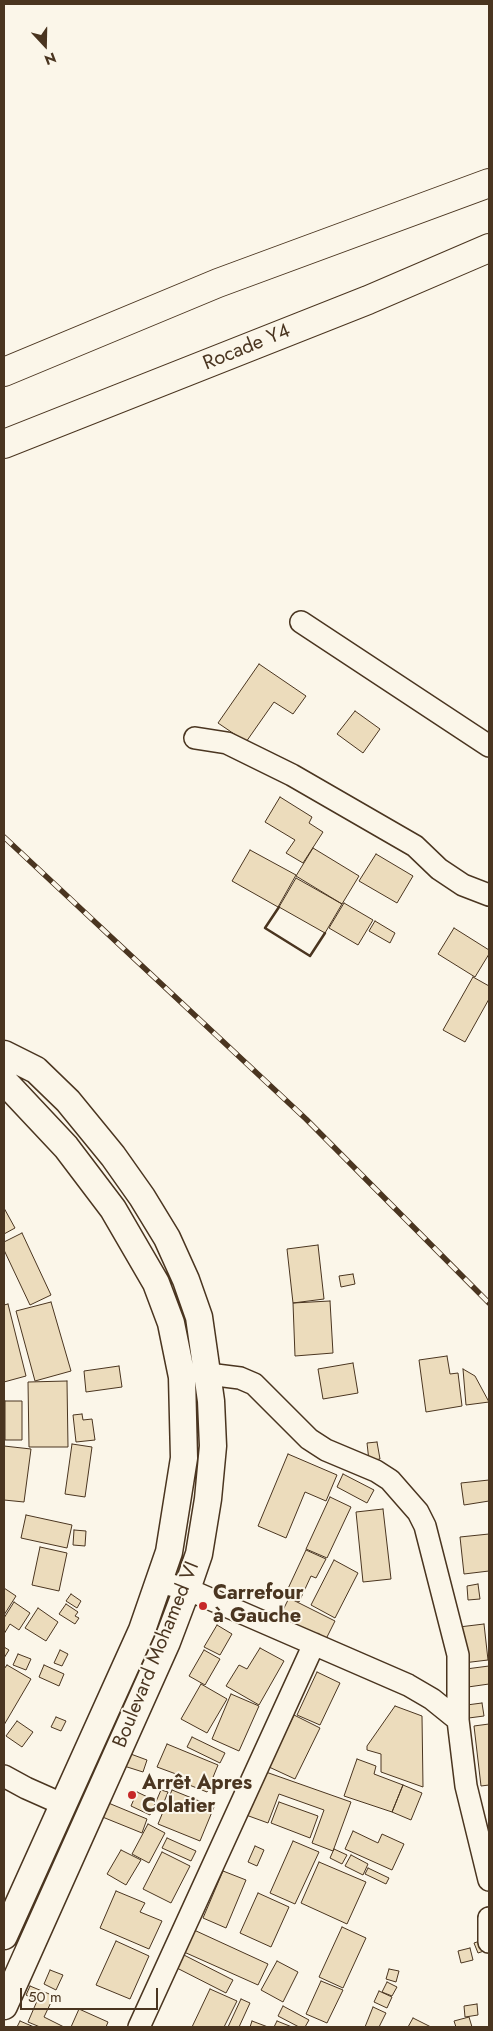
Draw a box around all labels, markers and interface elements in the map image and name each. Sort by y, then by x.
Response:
north arrow [20,20,70,70]
text: N [42,48,59,70]
street label: Rocade Y4 [200,320,294,376]
street label: Boulevard Mohamed VI [109,1558,205,1752]
place label: Carrefour à Gauche [213,1582,304,1629]
marker: Carrefour à Gauche [197,1600,209,1612]
place label: Arrêt Apres Colatier [142,1772,252,1819]
marker: Arrêt Apres Colatier [126,1789,138,1801]
scale bar [22,1978,160,2010]
text: 50 m [28,1986,62,2008]

